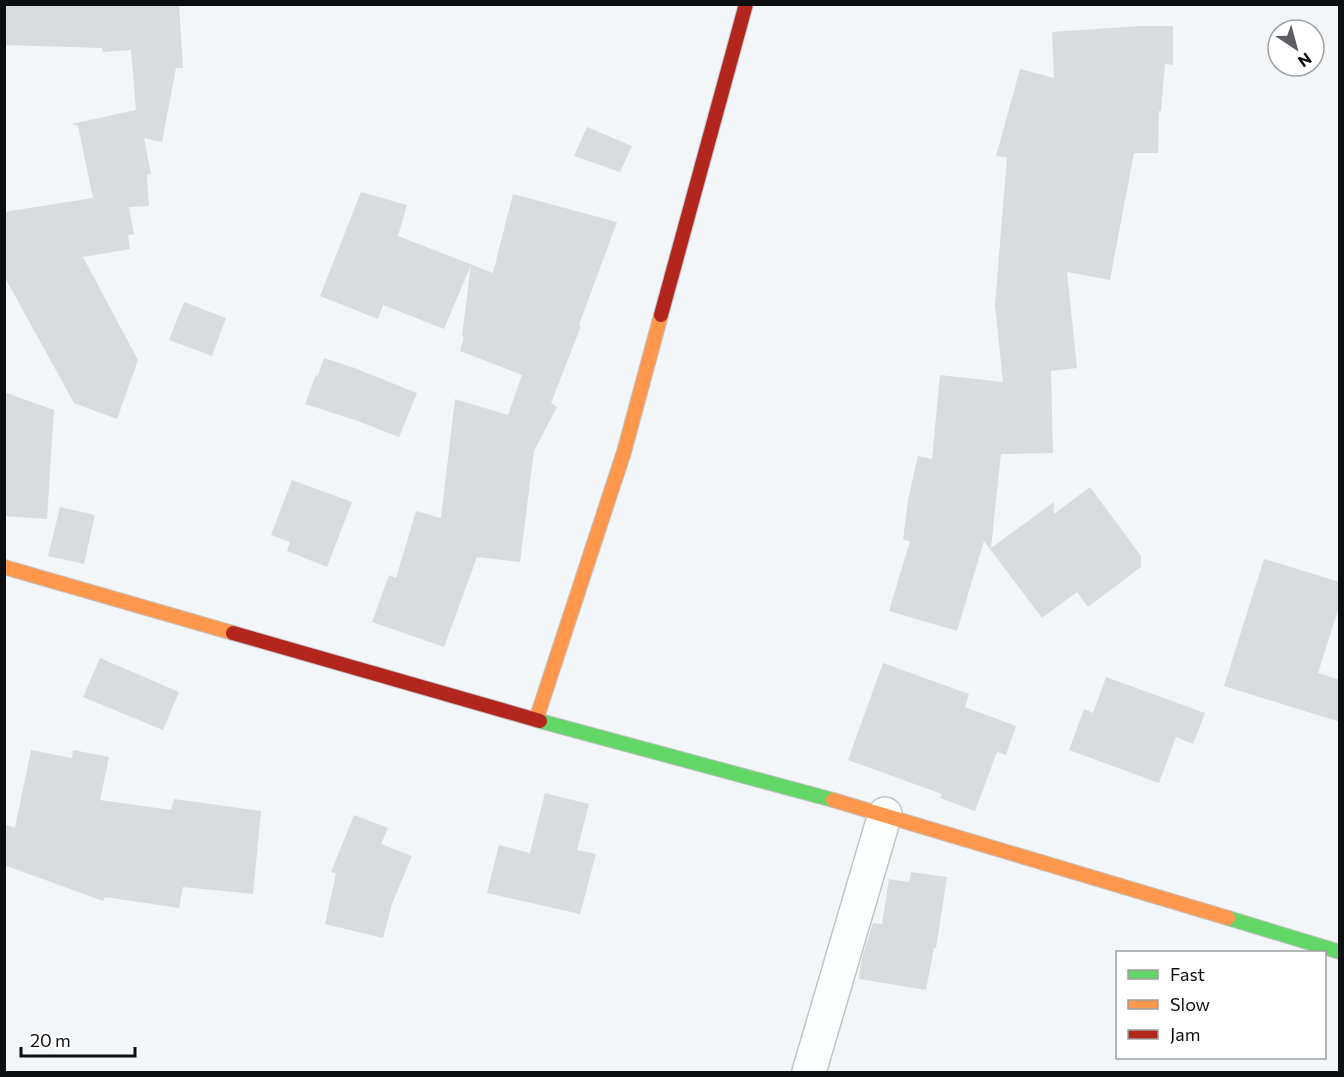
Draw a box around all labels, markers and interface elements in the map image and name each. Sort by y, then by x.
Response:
north arrow [1266,18,1326,78]
text: N [1295,49,1316,72]
legend [1116,951,1326,1059]
text: Fast [1170,963,1205,985]
text: Slow [1170,993,1210,1015]
scale bar [21,1020,135,1058]
text: Jam [1170,1023,1200,1045]
text: 20 m [30,1029,71,1051]

